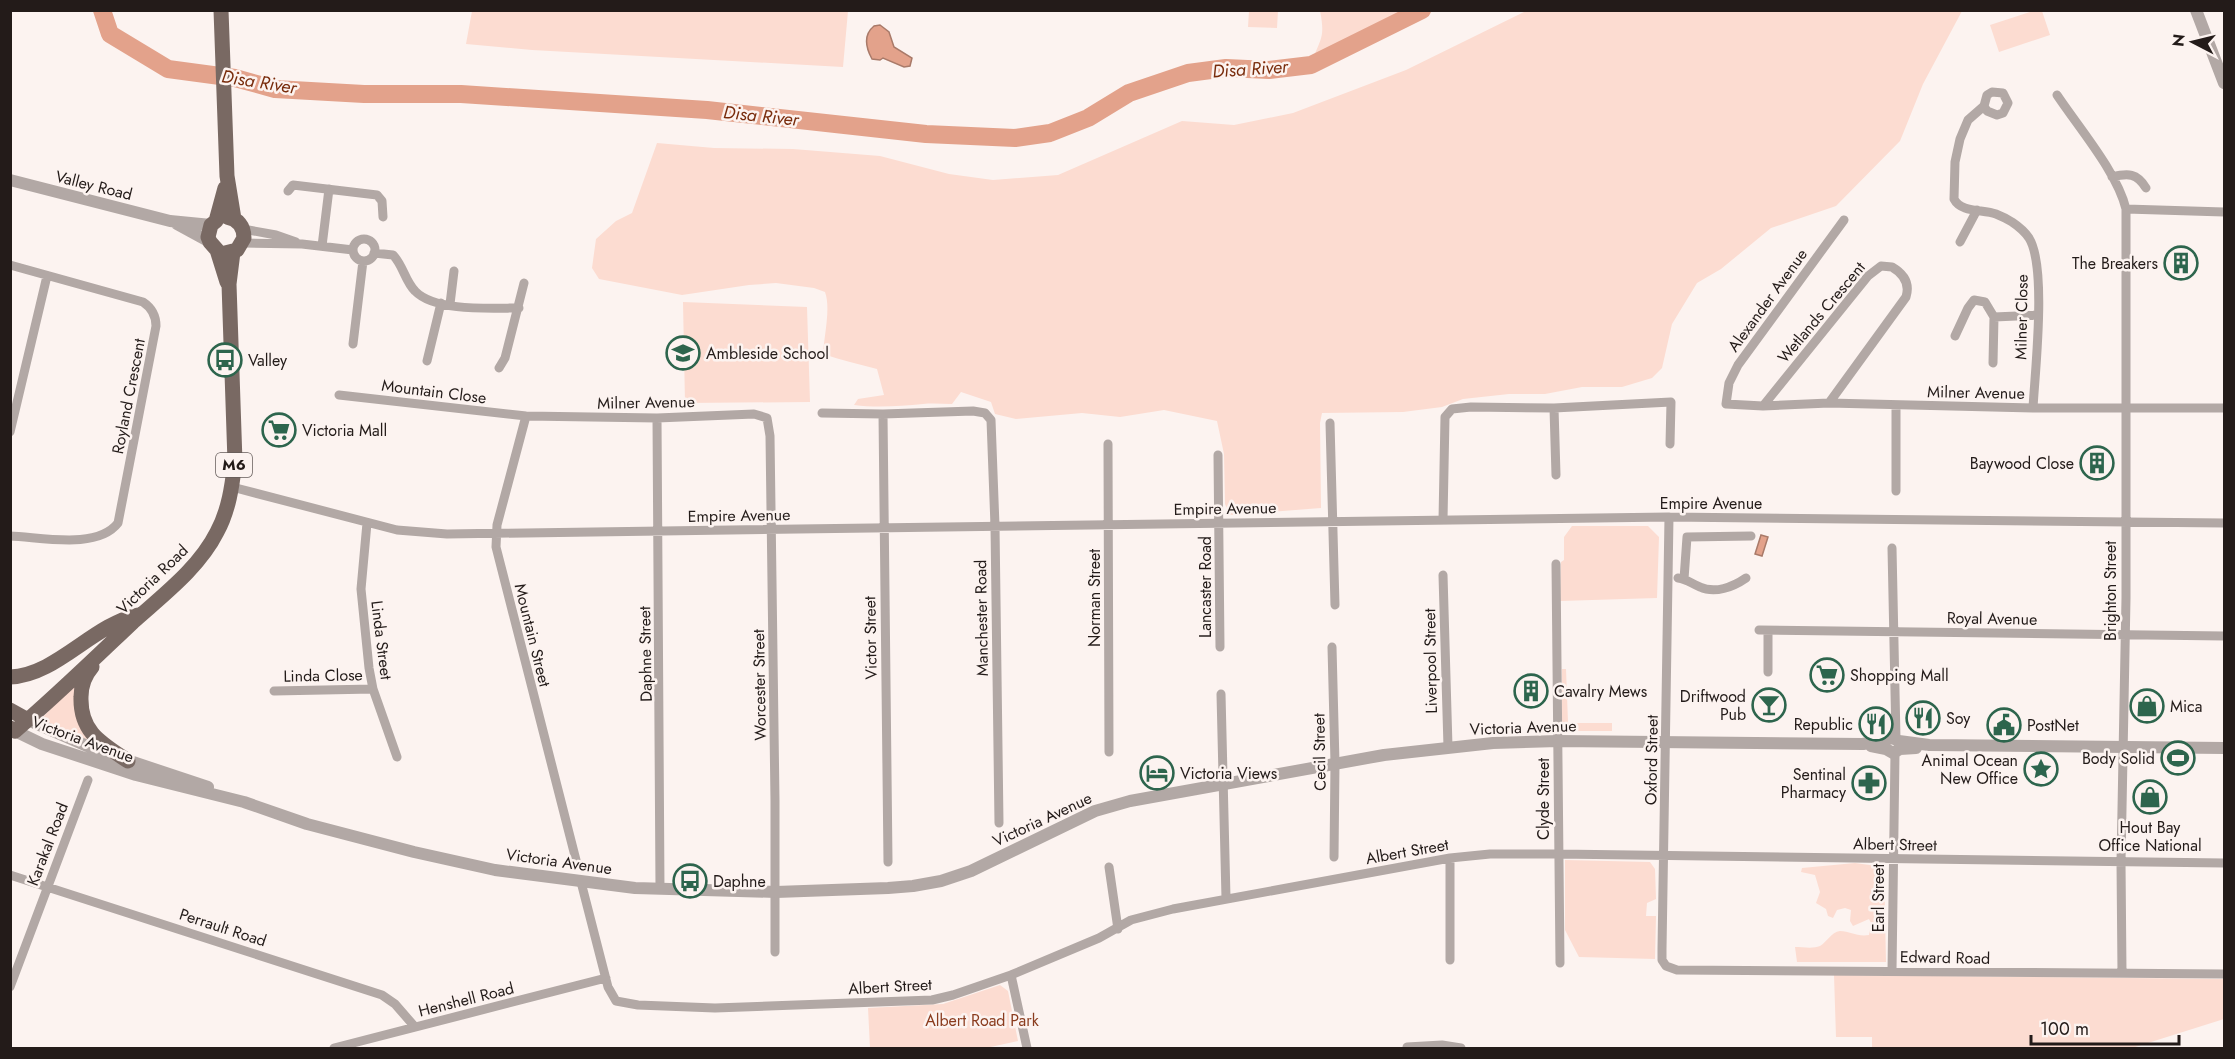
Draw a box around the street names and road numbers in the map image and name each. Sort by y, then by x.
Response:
street label: Valley Road [53,165,135,206]
street label: Alexander Avenue [1722,244,1813,357]
street label: Wetlands Crescent [1772,257,1871,368]
street label: Milner Close [2009,274,2034,360]
street label: Royland Crescent [106,336,151,456]
street label: Mountain Close [380,374,488,409]
street label: Milner Avenue [1927,380,2025,405]
street label: Milner Avenue [597,390,695,415]
road number: M6 [216,453,252,477]
street label: Empire Avenue [1660,492,1762,515]
street label: Empire Avenue [1173,496,1277,521]
street label: Empire Avenue [687,503,791,528]
street label: Lancaster Road [1194,536,1217,638]
street label: Victoria Road [111,539,193,619]
street label: Brighton Street [2099,541,2122,641]
street label: Norman Street [1083,549,1106,647]
street label: Manchester Road [969,559,994,677]
street label: Mountain Street [509,581,556,689]
street label: Victor Street [858,596,883,680]
street label: Linda Street [365,599,398,681]
street label: Daphne Street [633,606,658,702]
street label: Royal Avenue [1947,606,2037,631]
street label: Liverpool Street [1418,608,1443,714]
street label: Worcester Street [747,629,772,741]
street label: Linda Close [283,663,363,688]
street label: Victoria Avenue [29,710,137,769]
street label: Cecil Street [1307,713,1332,791]
street label: Victoria Avenue [1469,714,1577,741]
street label: Oxford Street [1639,715,1664,805]
street label: Clyde Street [1532,758,1555,840]
street label: Victoria Avenue [989,786,1096,852]
street label: Karakal Road [21,799,74,889]
street label: Albert Street [1853,832,1937,857]
street label: Albert Street [1364,833,1451,870]
street label: Victoria Avenue [504,843,613,880]
street label: Earl Street [1867,864,1890,932]
street label: Perrault Road [176,903,269,952]
street label: Edward Road [1900,945,1990,970]
street label: Albert Street [848,973,933,1000]
street label: Henshell Road [416,976,516,1022]

